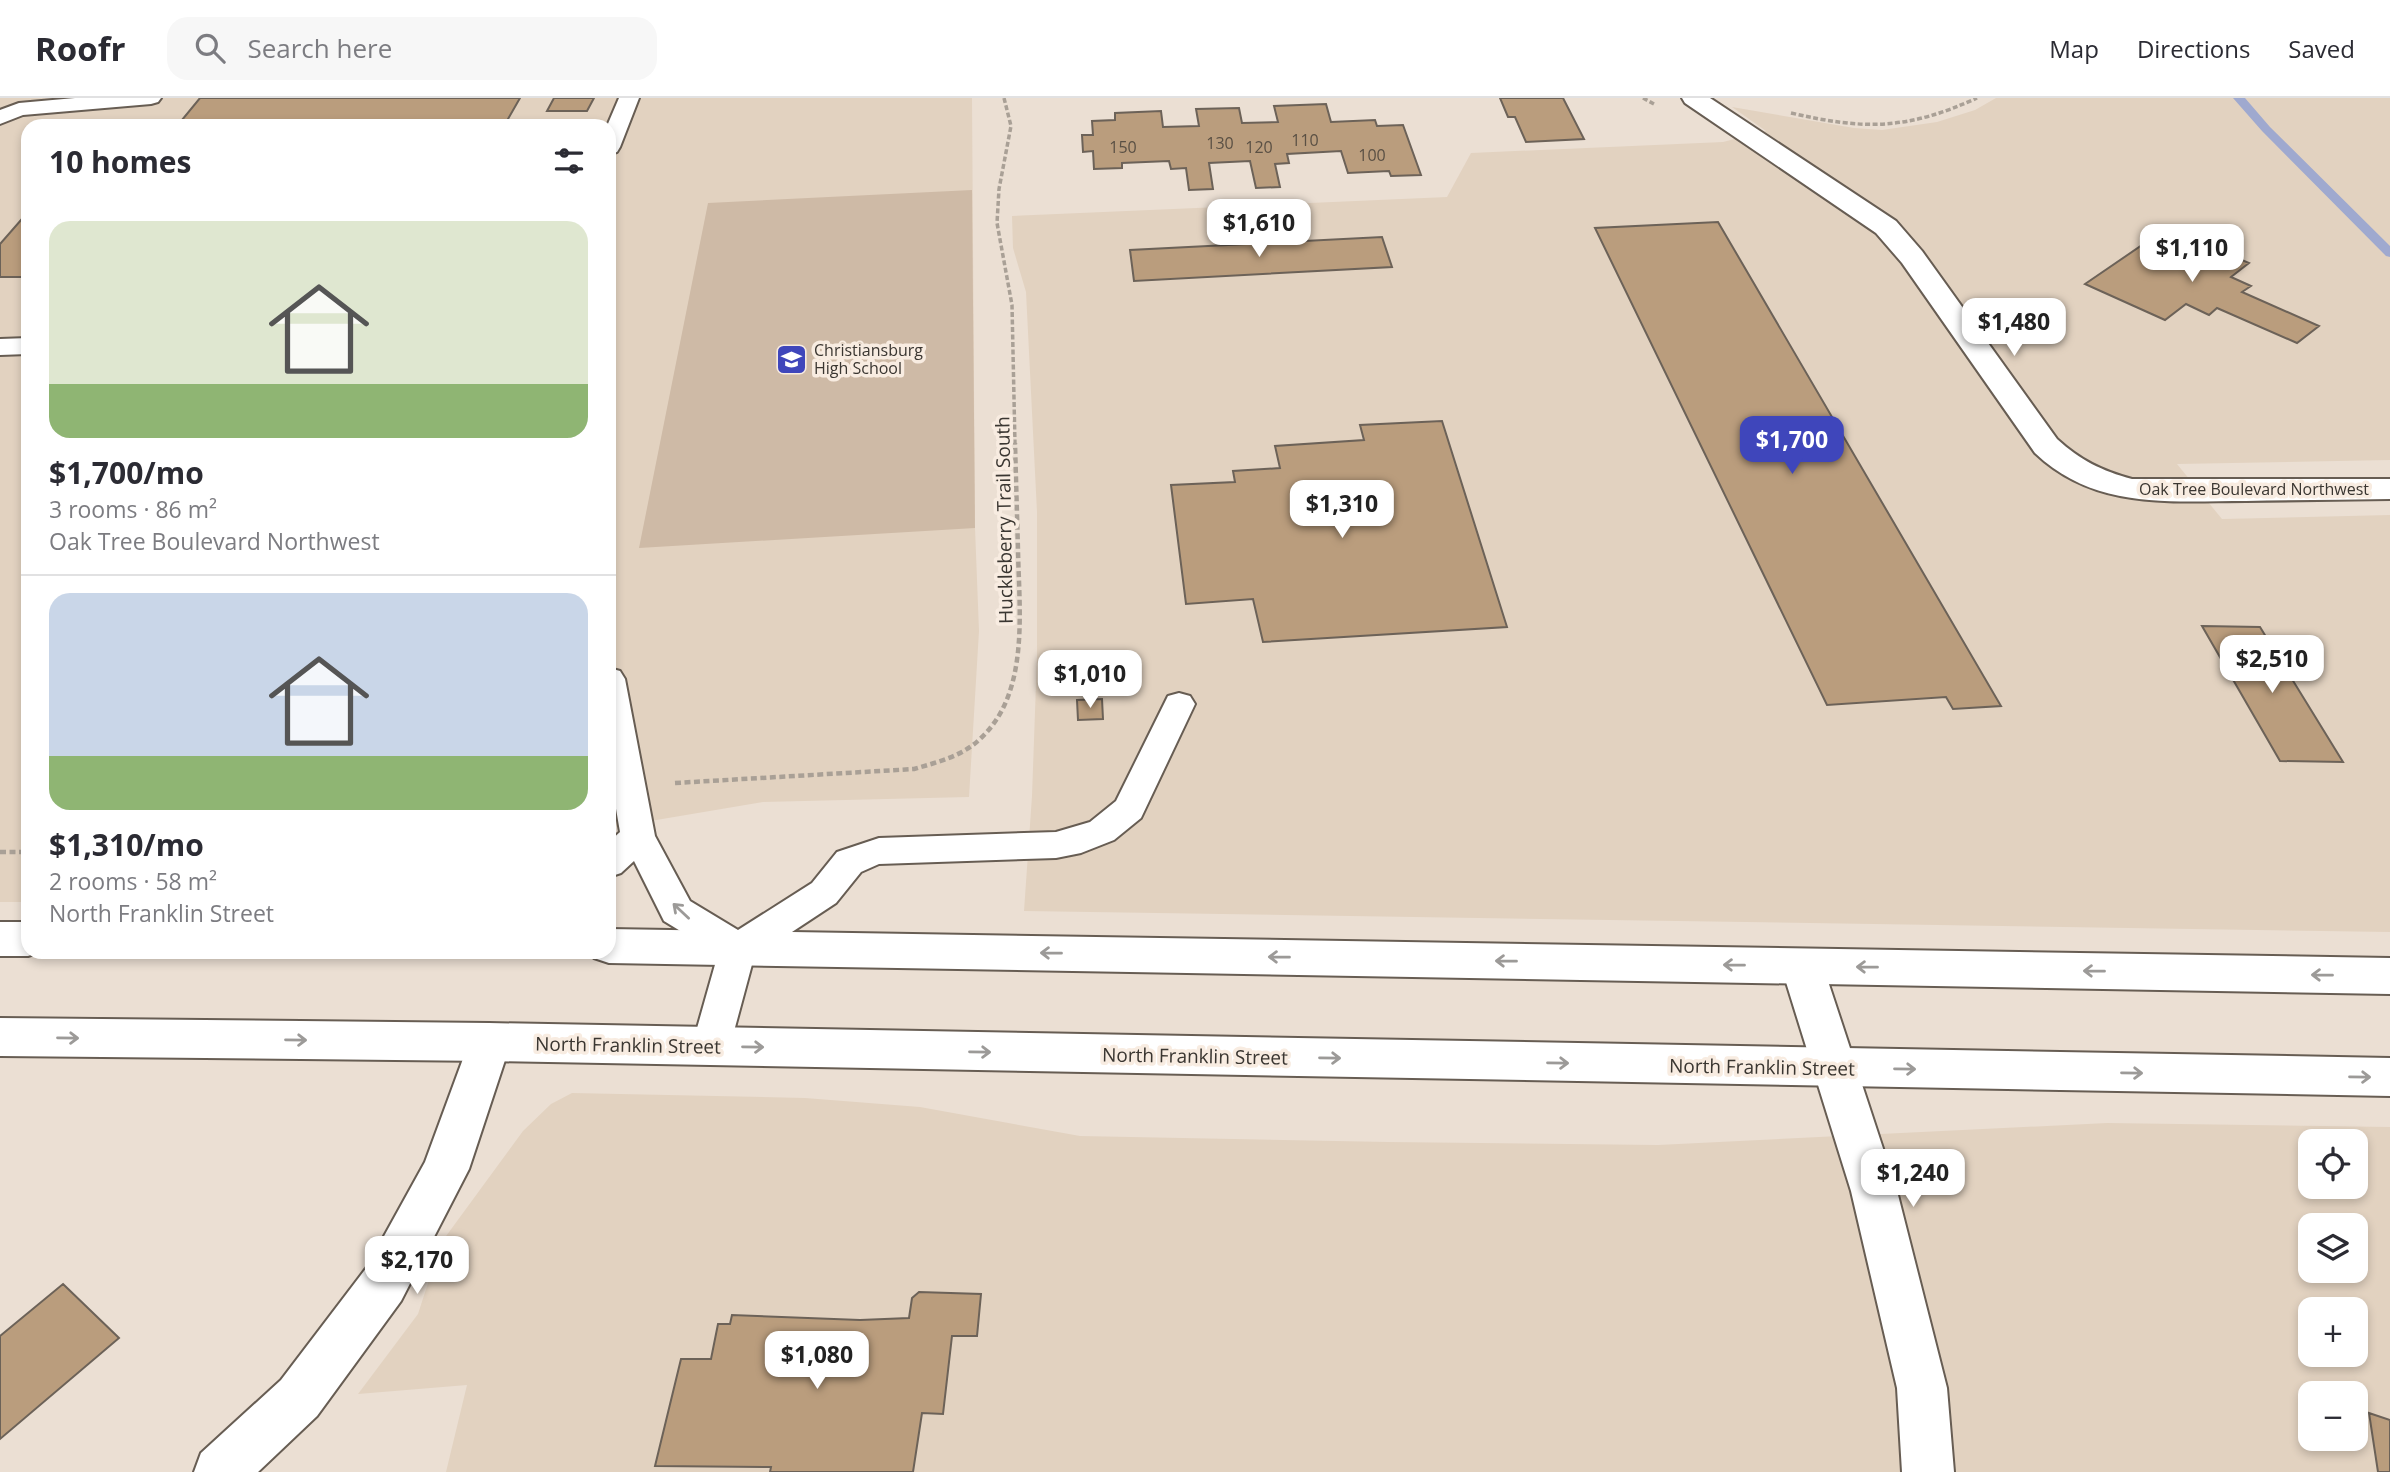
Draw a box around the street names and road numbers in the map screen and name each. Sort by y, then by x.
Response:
street label: Huckleberry Trail South [989,416,1019,624]
street label: Oak Tree Boulevard Northwest [2139,478,2369,500]
street label: North Franklin Street [535,1030,721,1060]
street label: North Franklin Street [1102,1041,1288,1071]
street label: North Franklin Street [1669,1052,1855,1082]

